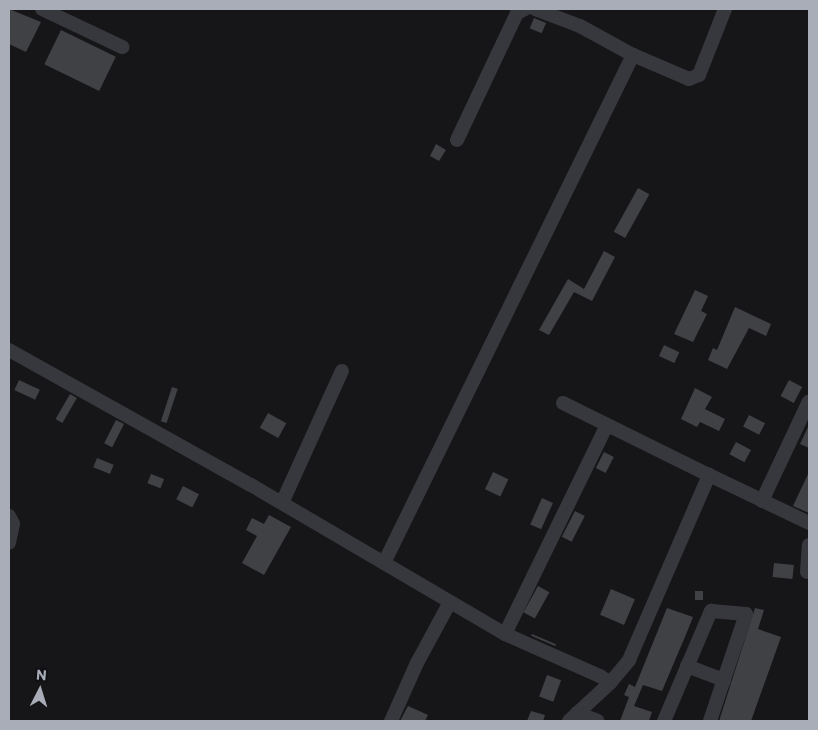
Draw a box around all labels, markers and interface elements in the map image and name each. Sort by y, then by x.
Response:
north arrow [15,665,65,715]
text: N [35,666,47,683]

